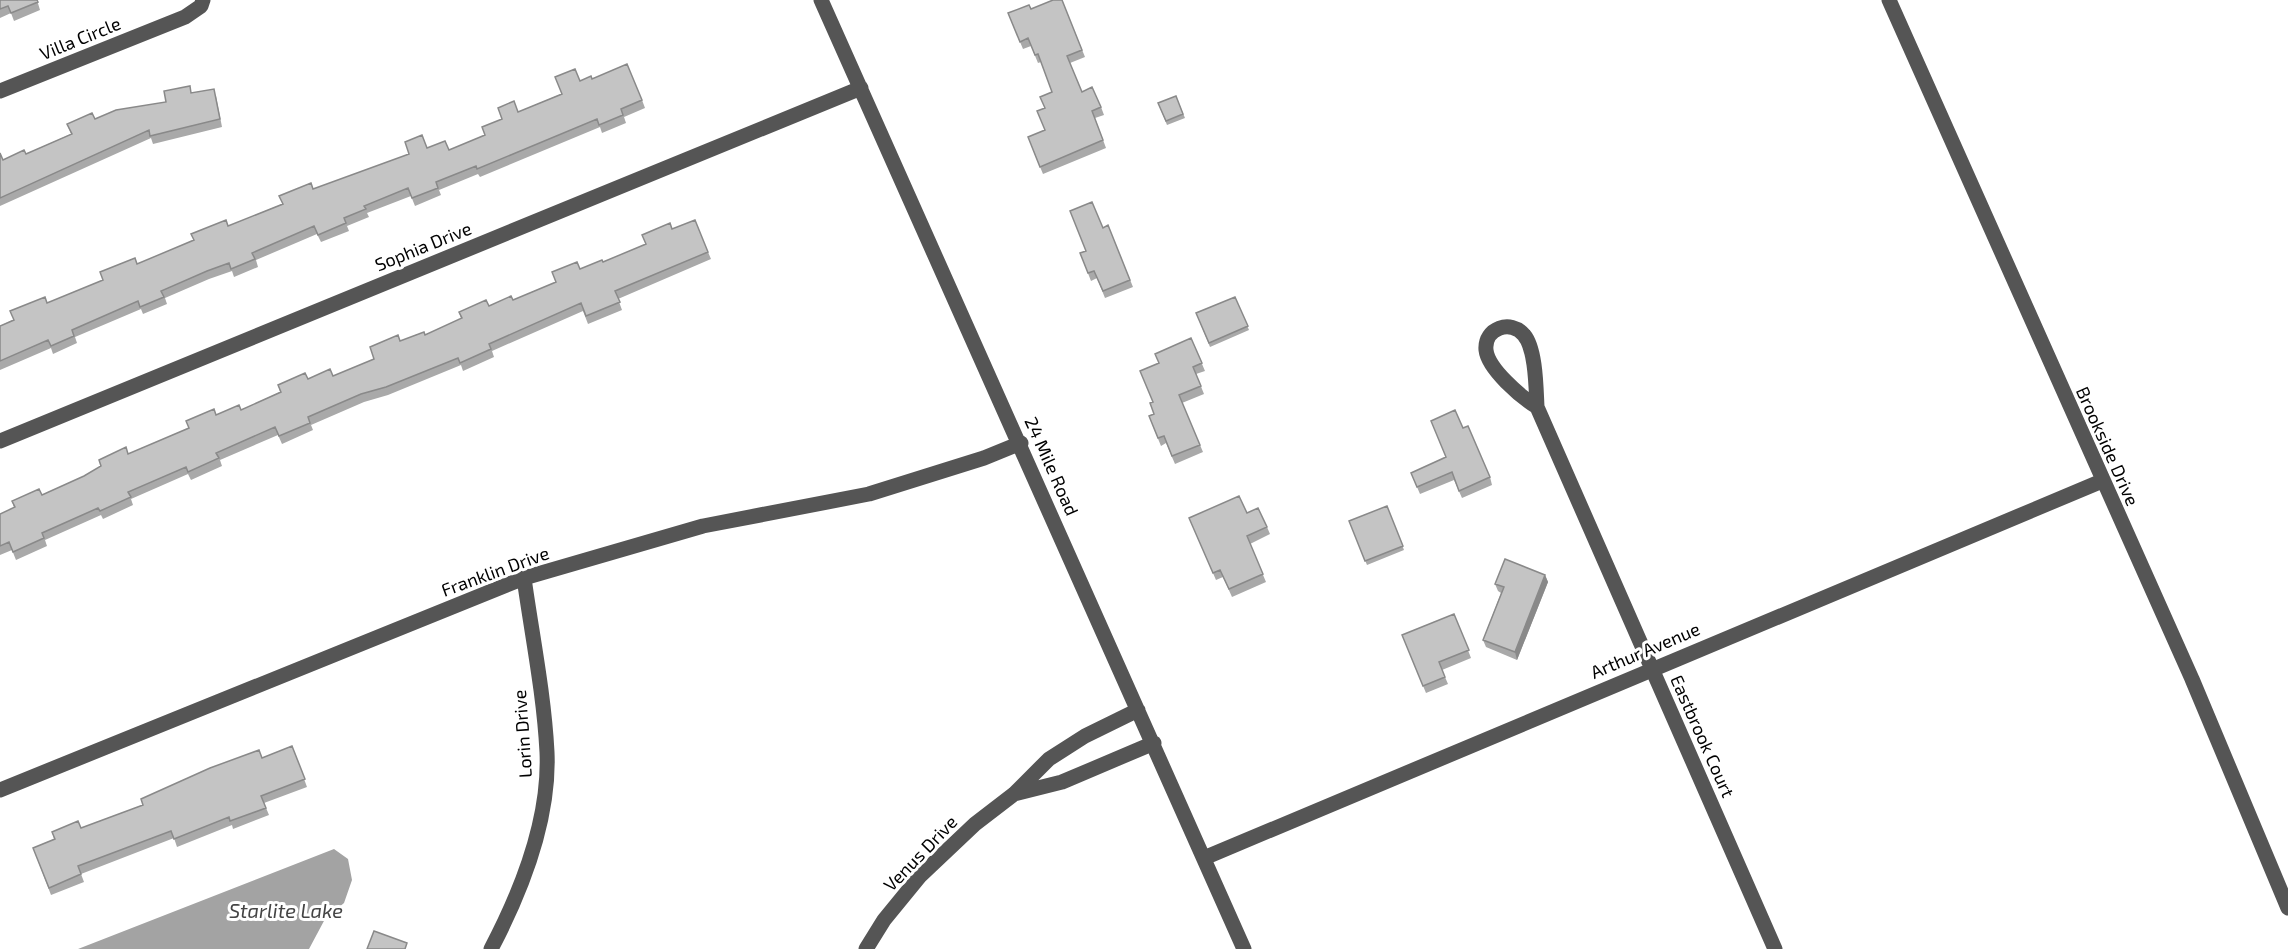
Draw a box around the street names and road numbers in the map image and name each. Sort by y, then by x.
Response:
street label: Villa Circle [36,12,124,64]
street label: Sophia Drive [371,217,475,275]
street label: Brookside Drive [2072,383,2144,509]
street label: 24 Mile Road [1020,413,1084,519]
street label: Franklin Drive [438,541,552,601]
street label: Arthur Avenue [1587,617,1703,683]
street label: Eastbrook Court [1666,671,1740,801]
street label: Lorin Drive [508,689,536,779]
street label: Venus Drive [879,811,961,895]

